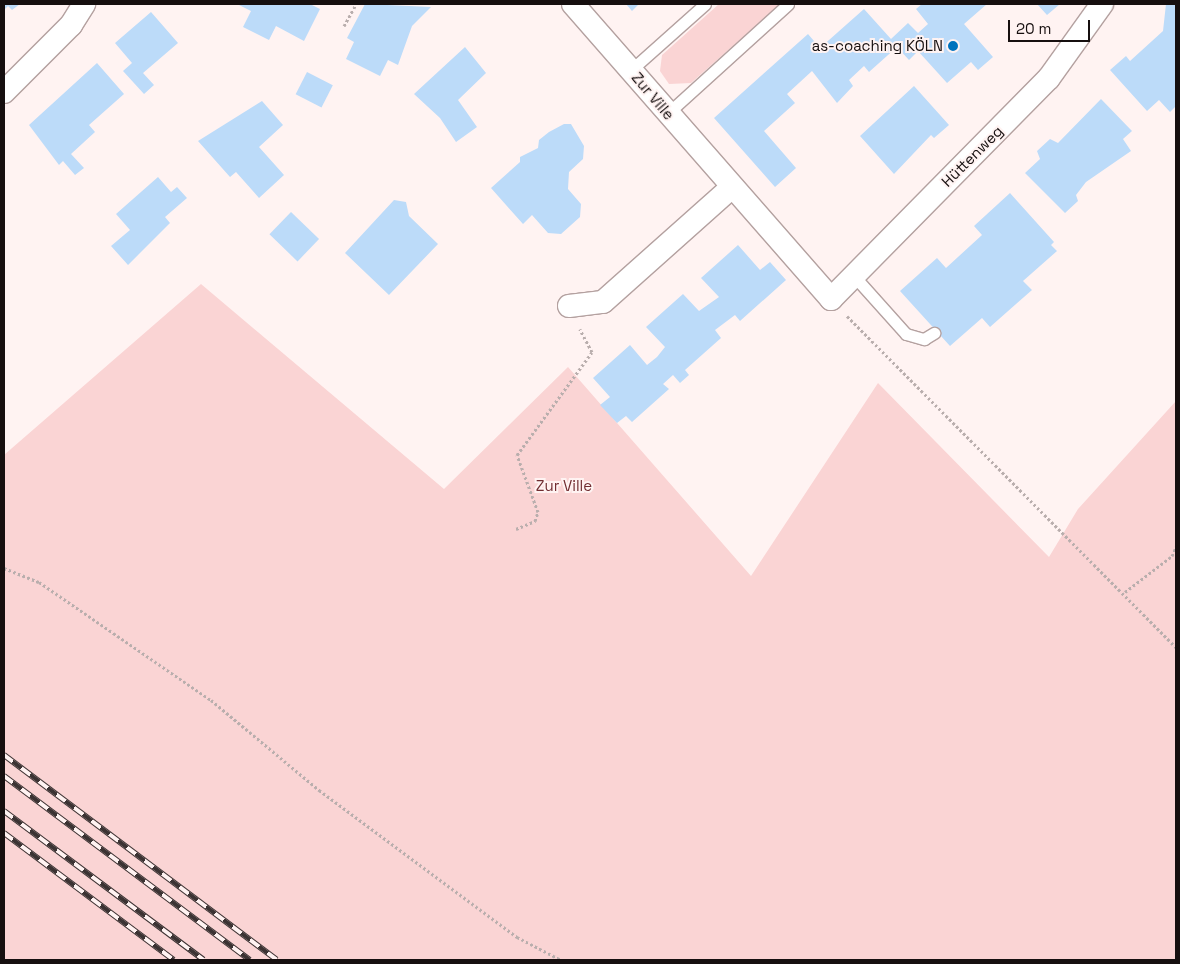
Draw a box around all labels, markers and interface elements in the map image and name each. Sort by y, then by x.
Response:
scale bar [1010,10,1092,42]
text: 20 m [1016,19,1051,38]
place label: as-coaching KÖLN [812,37,943,55]
marker: as-coaching KÖLN [947,40,959,52]
street label: Zur Ville [628,69,678,123]
street label: Hüttenweg [938,122,1006,190]
park label: Zur Ville [536,477,592,495]

